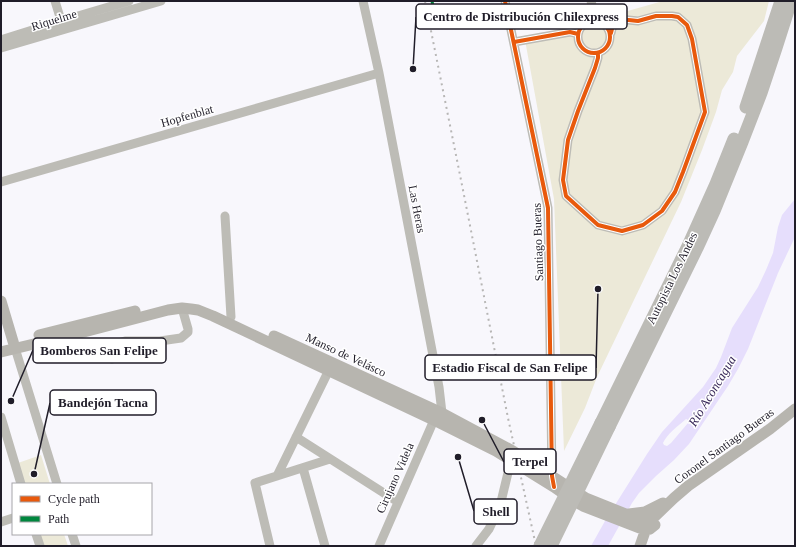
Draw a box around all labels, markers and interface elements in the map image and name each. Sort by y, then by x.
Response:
callout: Centro de Distribución Chilexpress [416,4,627,29]
street label: Riquelme [30,6,78,34]
text: Centro de Distribución Chilexpress [423,9,619,24]
street label: Hopfenblat [159,102,216,130]
street label: Las Heras [406,184,429,234]
street label: Santiago Bueras [530,202,546,281]
street label: Autopista Los Andes [644,229,700,326]
street label: Manso de Velásco [304,330,388,380]
callout: Bomberos San Felipe [33,338,166,363]
text: Bomberos San Felipe [40,343,158,358]
water label: Río Aconcagua [685,353,739,430]
callout: Estadio Fiscal de San Felipe [425,355,596,380]
text: Estadio Fiscal de San Felipe [432,360,588,375]
callout: Bandejón Tacna [50,390,156,415]
text: Bandejón Tacna [58,395,148,410]
street label: Coronel Santiago Bueras [671,405,777,487]
street label: Cirujano Videla [373,440,417,516]
callout: Terpel [504,449,556,474]
text: Terpel [512,454,548,469]
legend [12,483,152,535]
text: Cycle path [48,492,100,506]
callout: Shell [474,499,517,524]
text: Shell [482,504,510,519]
text: Path [48,512,69,526]

